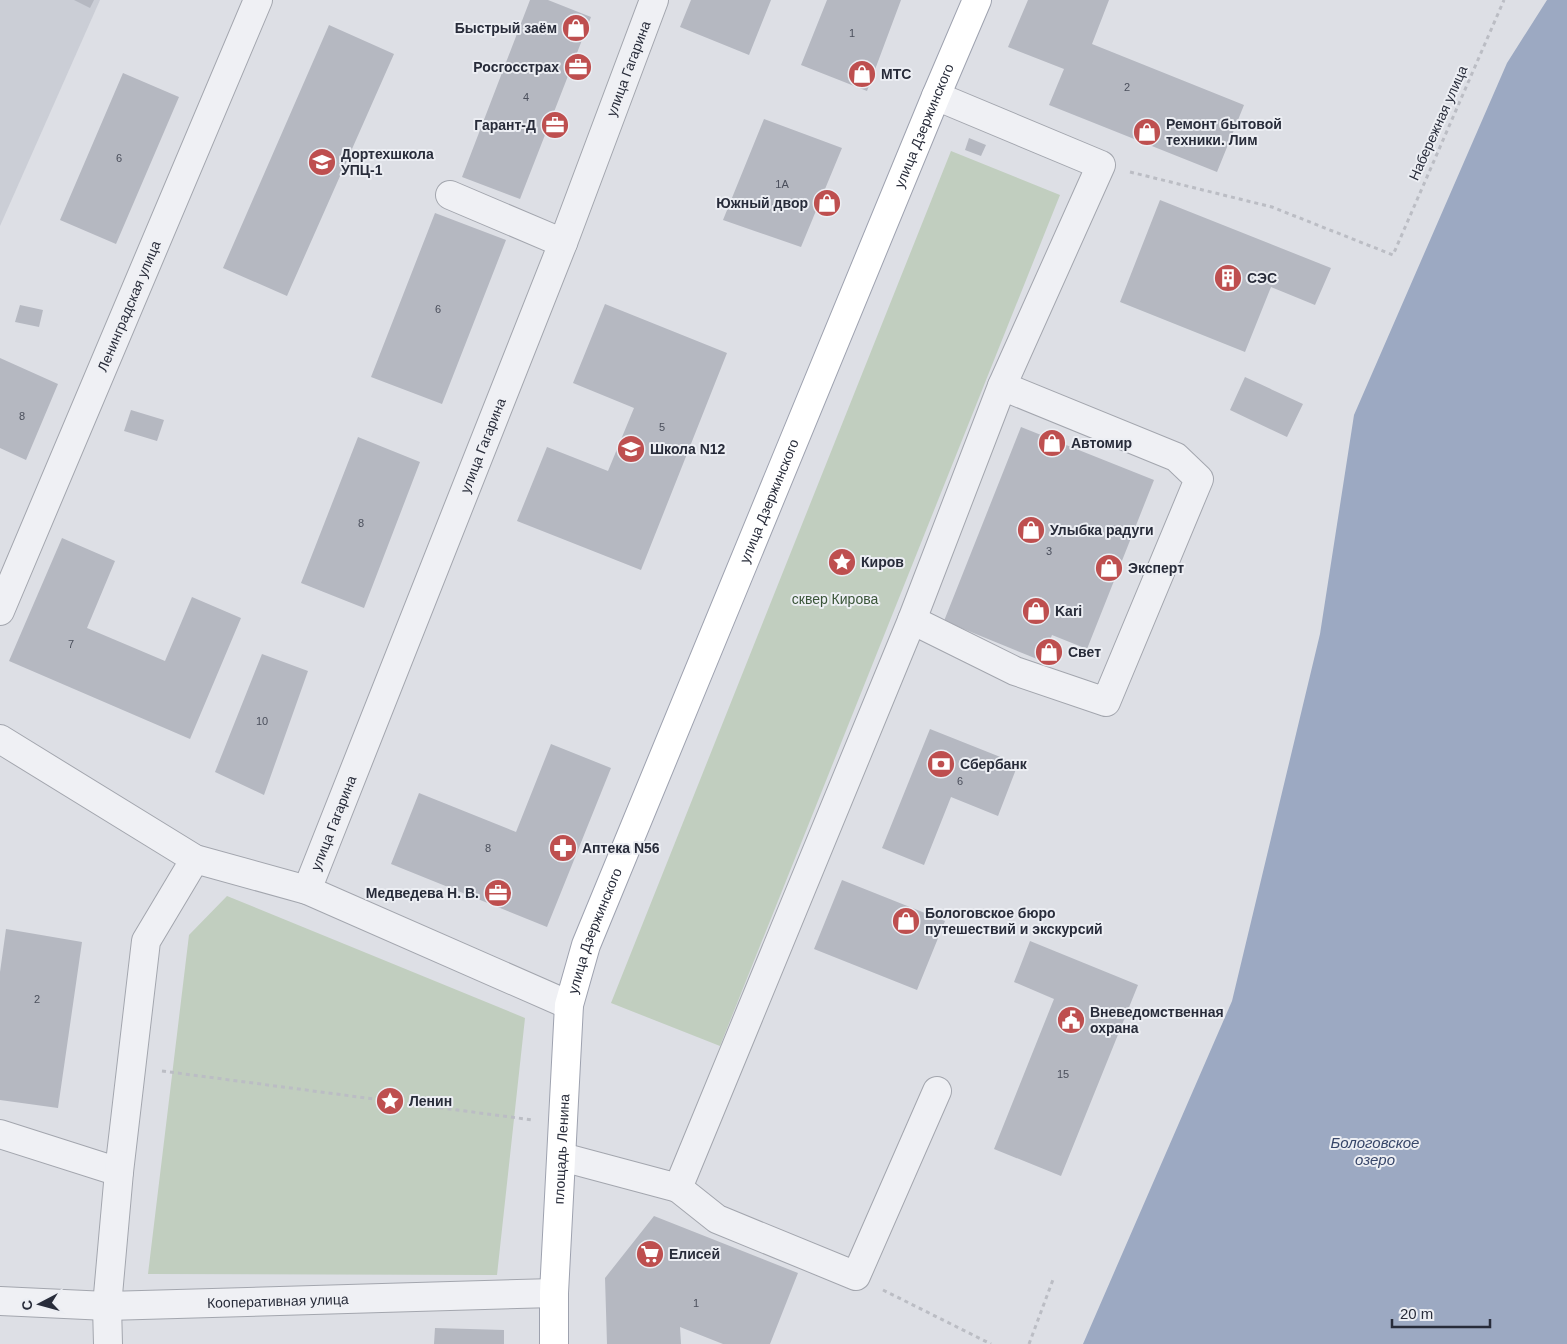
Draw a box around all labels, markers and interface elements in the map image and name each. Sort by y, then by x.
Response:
shop icon: Быстрый заём [561,13,591,43]
street label: улица Гагарина [603,18,654,119]
place label: Быстрый заём [455,20,557,36]
house number: 1 [849,27,855,39]
office icon: Росгосстрах [563,52,593,82]
place label: Росгосстрах [473,59,559,75]
shop icon: МТС [847,59,877,89]
street label: улица Дзержинского [891,61,957,190]
street label: Набережная улица [1406,63,1471,183]
place label: МТС [881,66,911,82]
house number: 2 [1124,81,1130,93]
house number: 4 [523,91,529,103]
office icon: Гарант-Д [540,110,570,140]
place label: Ремонт бытовой техники. Лим [1166,116,1282,148]
place label: Гарант-Д [474,117,536,133]
shop icon: Ремонт бытовой техники. Лим [1132,117,1162,147]
place label: Дортехшкола УПЦ-1 [341,146,434,178]
school or university icon: Дортехшкола УПЦ-1 [307,147,337,177]
house number: 6 [116,152,122,164]
house number: 1А [775,178,789,190]
shop icon: Южный двор [812,188,842,218]
place label: Южный двор [716,195,808,211]
street label: Ленинградская улица [94,238,164,374]
building icon: СЭС [1213,263,1243,293]
place label: СЭС [1247,270,1277,286]
house number: 6 [435,303,441,315]
street label: улица Гагарина [457,396,509,495]
house number: 8 [19,410,25,422]
house number: 5 [659,421,665,433]
shop icon: Автомир [1037,428,1067,458]
school or university icon: Школа N12 [616,434,646,464]
place label: Автомир [1071,435,1132,451]
street label: улица Дзержинского [736,436,802,565]
place label: Школа N12 [650,441,726,457]
shop icon: Улыбка радуги [1016,515,1046,545]
house number: 8 [358,517,364,529]
place label: Улыбка радуги [1050,522,1154,538]
house number: 3 [1046,545,1052,557]
place icon: Киров [827,547,857,577]
shop icon: Эксперт [1094,553,1124,583]
place label: Киров [861,554,904,570]
place label: Эксперт [1128,560,1184,576]
park label: сквер Кирова [792,591,878,607]
shop icon: Kari [1021,596,1051,626]
place label: Kari [1055,603,1082,619]
shop icon: Свет [1034,637,1064,667]
house number: 7 [68,638,74,650]
place label: Свет [1068,644,1101,660]
house number: 10 [256,715,268,727]
bank icon: Сбербанк [926,749,956,779]
place label: Сбербанк [960,756,1028,772]
street label: улица Гагарина [308,773,360,873]
house number: 6 [957,775,963,787]
pharmacy icon: Аптека N56 [548,833,578,863]
place label: Аптека N56 [582,840,660,856]
house number: 8 [485,842,491,854]
street label: улица Дзержинского [565,865,625,995]
office icon: Медведева Н. В. [483,878,513,908]
place label: Медведева Н. В. [366,885,479,901]
place label: Бологовское бюро путешествий и экскурсий [925,905,1103,937]
shop icon: Бологовское бюро путешествий и экскурсий [891,906,921,936]
house number: 2 [34,993,40,1005]
place label: Вневедомственная охрана [1090,1004,1224,1036]
public building icon: Вневедомственная охрана [1056,1005,1086,1035]
house number: 15 [1057,1068,1069,1080]
place icon: Ленин [375,1086,405,1116]
place label: Ленин [409,1093,452,1109]
street label: площадь Ленина [551,1093,572,1205]
water label: Бологовское озеро [1331,1134,1419,1168]
supermarket icon: Елисей [635,1239,665,1269]
place label: Елисей [669,1246,720,1262]
north arrow [15,1279,65,1329]
street label: Кооперативная улица [207,1291,349,1311]
scale bar [1392,1296,1490,1328]
house number: 1 [693,1297,699,1309]
text: С [19,1299,36,1311]
text: 20 m [1400,1305,1433,1322]

